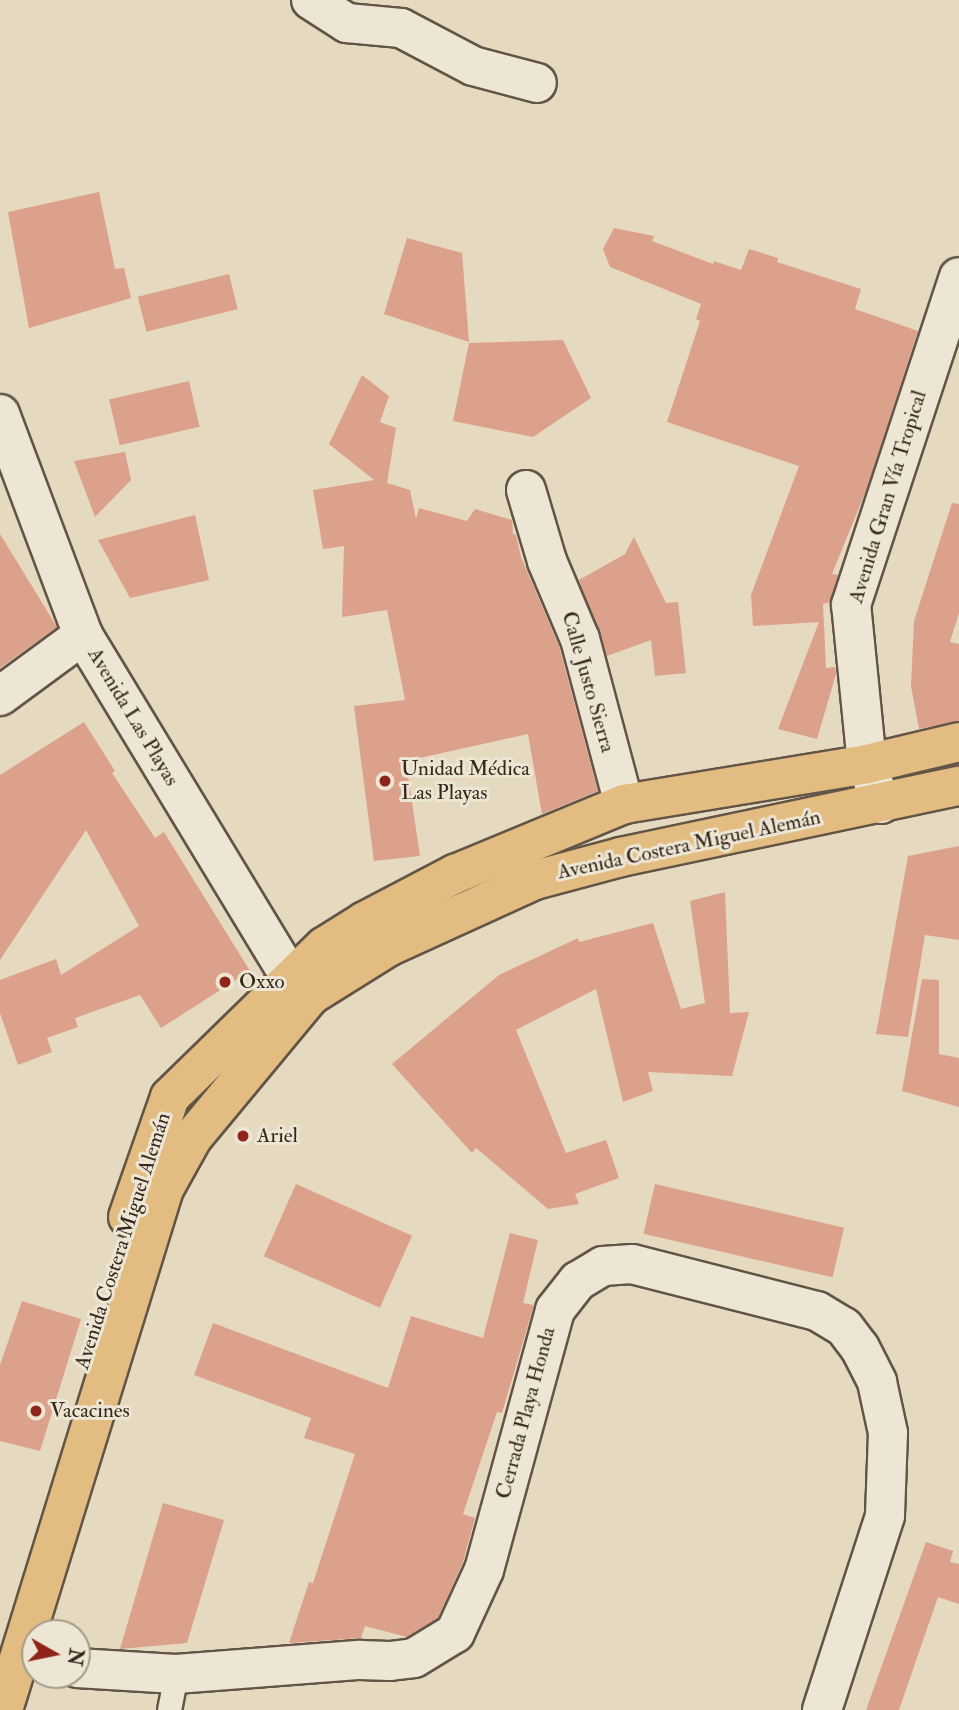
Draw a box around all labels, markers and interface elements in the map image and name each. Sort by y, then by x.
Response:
street label: Avenida Gran Vía Tropical [844,388,932,606]
street label: Calle Justo Sierra [556,609,620,755]
street label: Avenida Las Playas [82,643,184,791]
place label: Unidad Médica Las Playas [401,756,530,806]
marker: Unidad Médica Las Playas [375,771,395,791]
street label: Avenida Costera Miguel Alemán [555,805,823,885]
place label: Oxxo [239,969,285,995]
marker: Oxxo [217,974,233,990]
street label: Avenida Costera Miguel Alemán [70,1109,176,1373]
place label: Ariel [257,1123,298,1149]
marker: Ariel [235,1128,251,1144]
street label: Cerrada Playa Honda [491,1324,561,1502]
place label: Vacacines [50,1398,130,1424]
marker: Vacacines [28,1403,44,1419]
north arrow [21,1619,91,1689]
text: N [62,1647,88,1667]

